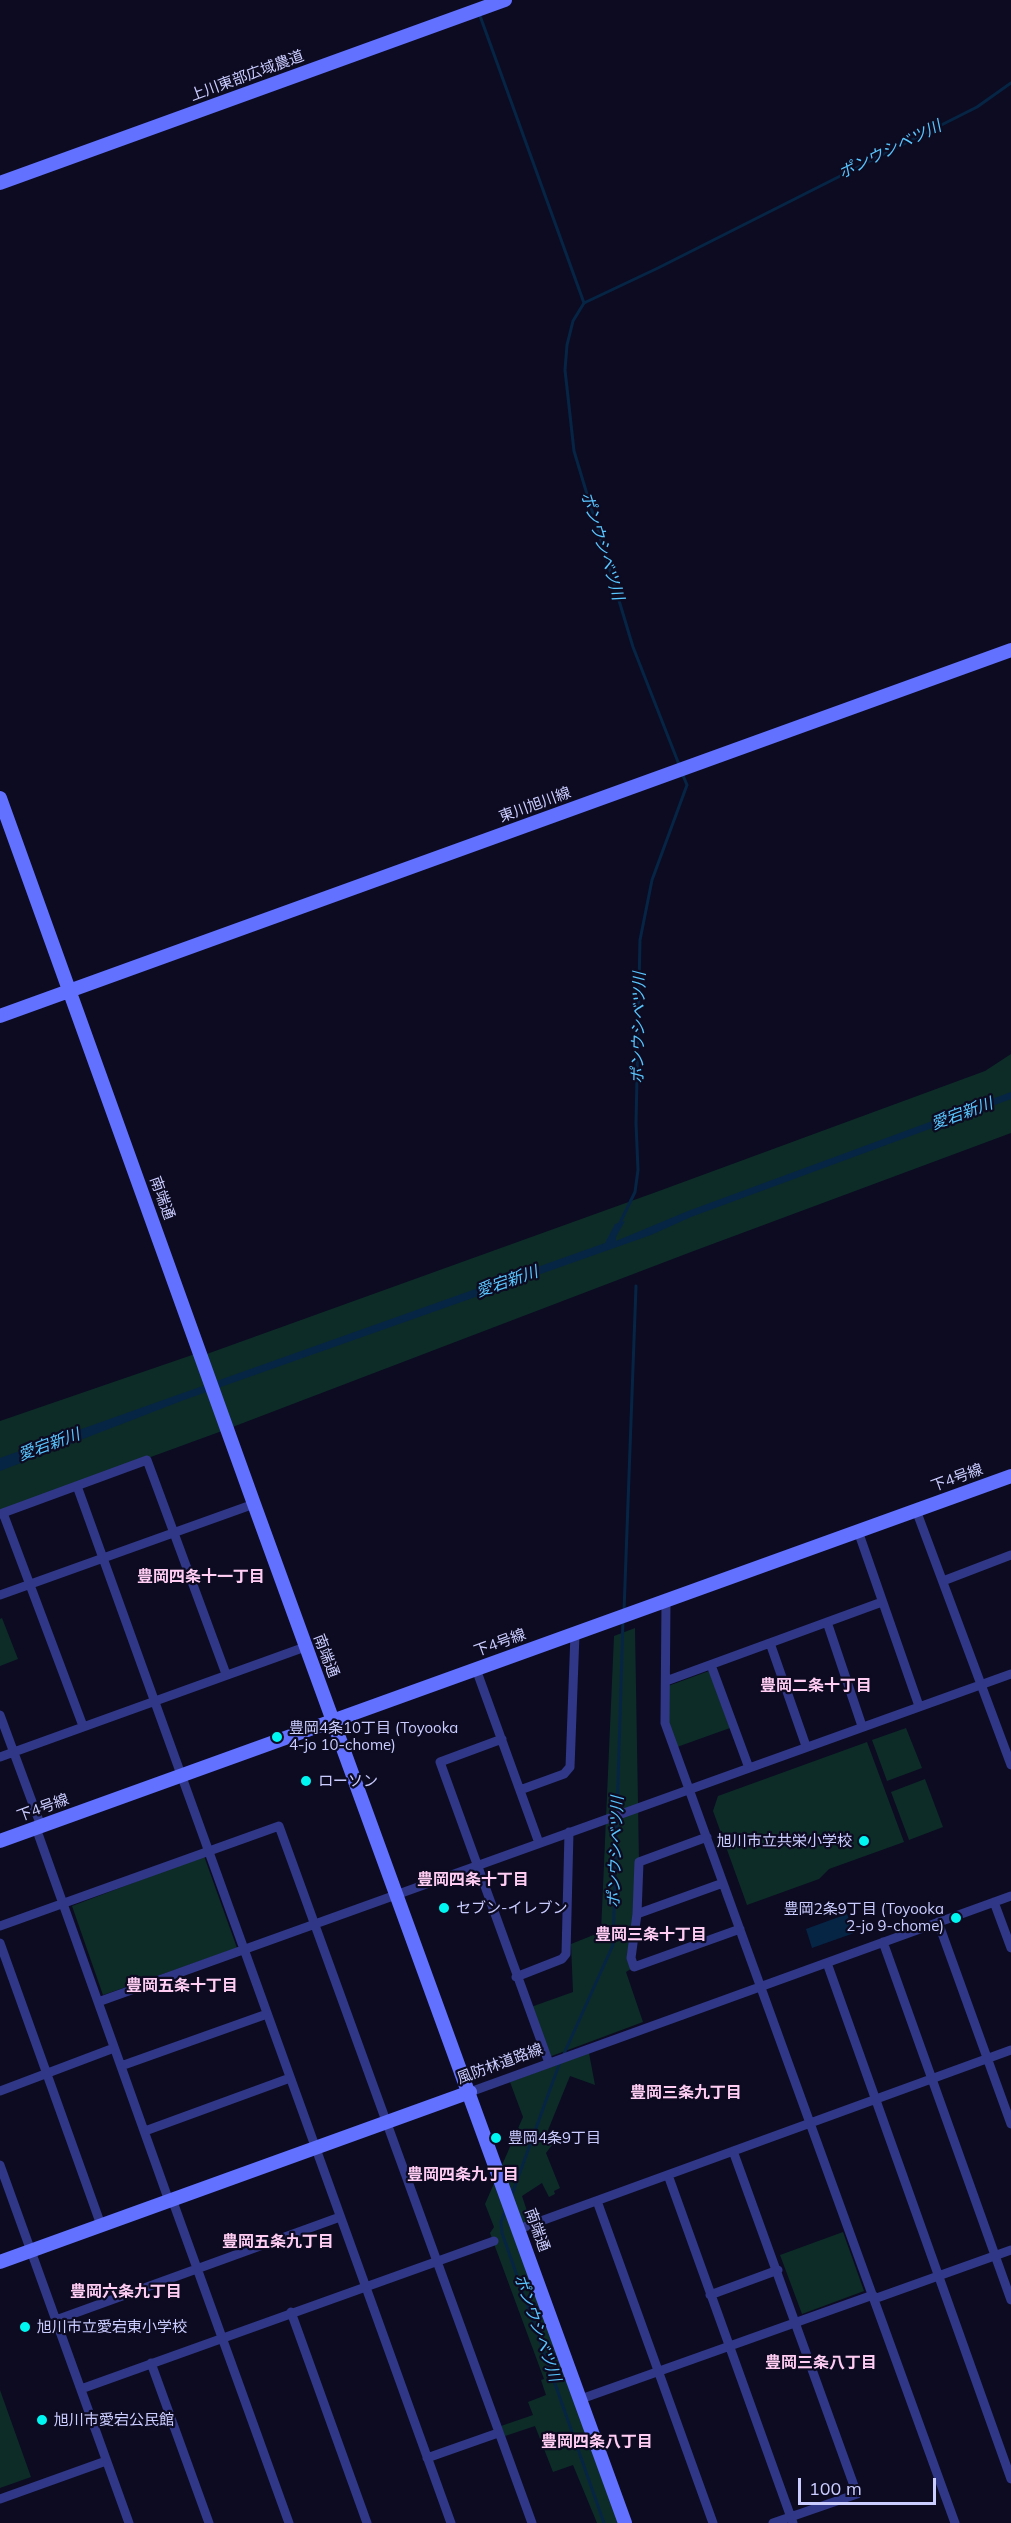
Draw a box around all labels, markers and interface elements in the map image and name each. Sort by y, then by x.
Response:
street label: 上川東部広域農道 [188,47,306,105]
water label: ポンウシベツ川 [835,117,945,183]
water label: ポンウシベツ川 [576,490,628,602]
street label: 東川旭川線 [497,784,573,826]
water label: ポンウシベツ川 [628,972,650,1084]
water label: 愛宕新川 [929,1094,995,1134]
street label: 南端通 [146,1174,178,1222]
water label: 愛宕新川 [474,1263,540,1301]
water label: 愛宕新川 [16,1425,82,1465]
street label: 下4号線 [929,1460,985,1496]
district label: 豊岡四条十一丁目 [137,1567,265,1587]
street label: 下4号線 [472,1625,528,1661]
street label: 南端通 [310,1632,342,1680]
district label: 豊岡二条十丁目 [760,1676,872,1696]
place label: 豊岡4条10丁目 (Toyooka 4-jo 10-chome) [289,1719,458,1754]
marker: 豊岡4条10丁目 (Toyooka 4-jo 10-chome) [270,1730,284,1744]
place label: ローソン [318,1772,378,1790]
marker: ローソン [299,1774,313,1788]
street label: 下4号線 [15,1790,71,1826]
water label: ポンウシベツ川 [604,1796,628,1908]
place label: 旭川市立共栄小学校 [717,1832,852,1850]
marker: 旭川市立共栄小学校 [857,1834,871,1848]
district label: 豊岡四条十丁目 [417,1870,529,1890]
place label: セブン-イレブン [456,1899,567,1917]
place label: 豊岡2条9丁目 (Toyooka 2-jo 9-chome) [784,1900,944,1935]
marker: セブン-イレブン [437,1901,451,1915]
marker: 豊岡2条9丁目 (Toyooka 2-jo 9-chome) [949,1911,963,1925]
district label: 豊岡三条十丁目 [595,1925,707,1945]
district label: 豊岡五条十丁目 [126,1976,238,1996]
street label: 風防林道路線 [455,2040,545,2088]
district label: 豊岡三条九丁目 [630,2083,742,2103]
place label: 豊岡4条9丁目 [508,2129,601,2147]
marker: 豊岡4条9丁目 [489,2131,503,2145]
district label: 豊岡四条九丁目 [407,2165,519,2185]
street label: 南端通 [521,2206,553,2254]
district label: 豊岡五条九丁目 [222,2232,334,2252]
water label: ポンウシベツ川 [510,2272,564,2384]
district label: 豊岡六条九丁目 [70,2282,182,2302]
place label: 旭川市立愛宕東小学校 [37,2318,187,2336]
marker: 旭川市立愛宕東小学校 [18,2320,32,2334]
district label: 豊岡三条八丁目 [765,2353,877,2373]
place label: 旭川市愛宕公民館 [54,2411,174,2429]
marker: 旭川市愛宕公民館 [35,2413,49,2427]
district label: 豊岡四条八丁目 [541,2432,653,2452]
scale bar [801,2466,939,2504]
text: 100 m [809,2477,862,2500]

